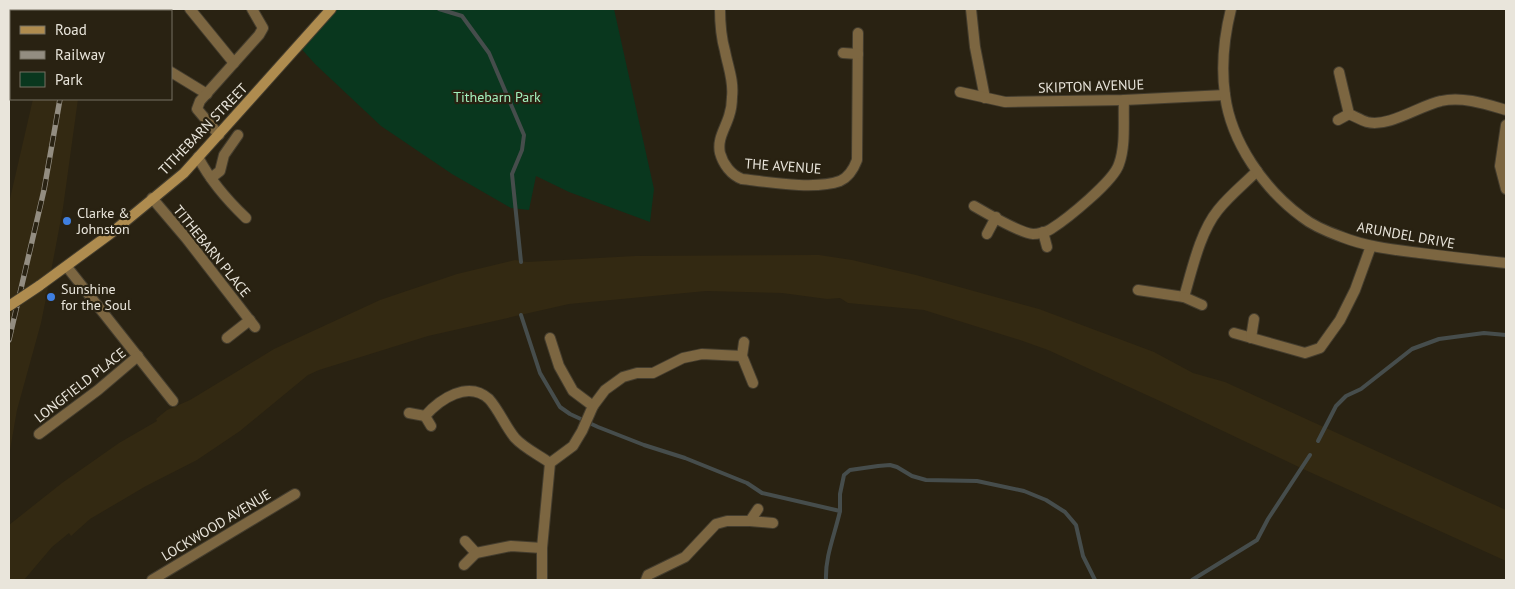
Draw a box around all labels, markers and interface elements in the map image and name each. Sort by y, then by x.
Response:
legend [10,10,172,100]
text: Road [55,20,87,39]
text: Railway [55,45,105,64]
text: Park [55,70,83,89]
street label: SKIPTON AVENUE [1038,75,1144,97]
street label: TITHEBARN STREET [155,79,252,179]
park label: Tithebarn Park [453,88,541,106]
street label: THE AVENUE [744,154,822,178]
street label: TITHEBARN PLACE [169,201,255,301]
place label: Clarke & Johnston [76,204,130,238]
marker: Clarke & Johnston [61,215,73,227]
street label: ARUNDEL DRIVE [1356,218,1456,252]
place label: Sunshine for the Soul [61,280,131,314]
marker: Sunshine for the Soul [45,291,57,303]
street label: LONGFIELD PLACE [31,344,129,426]
street label: LOCKWOOD AVENUE [158,485,274,565]

